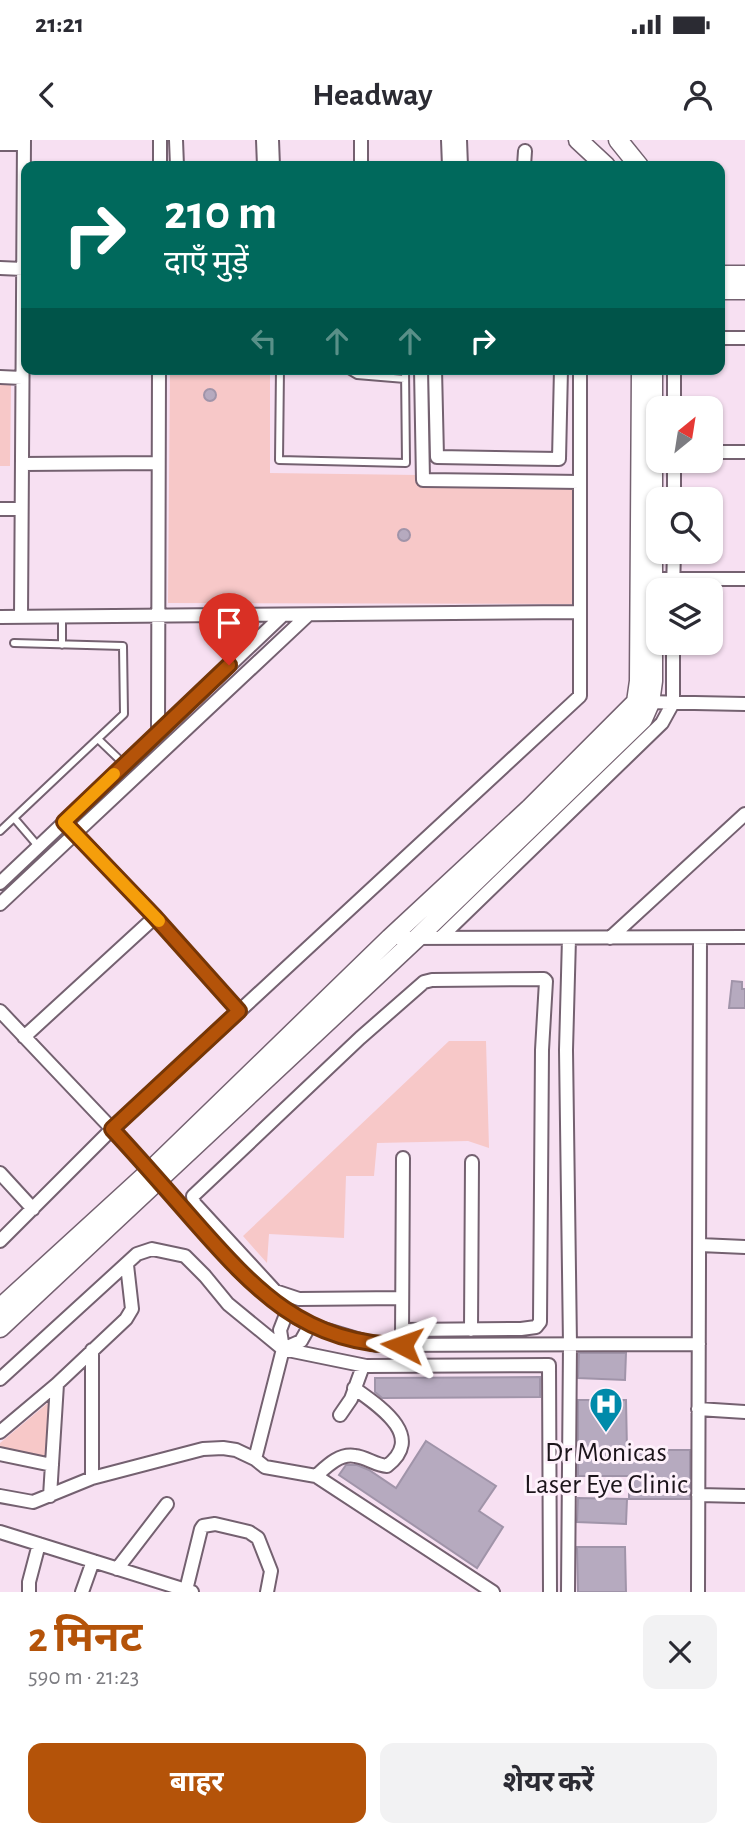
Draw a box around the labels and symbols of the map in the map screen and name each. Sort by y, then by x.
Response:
north arrow [646,396,723,472]
pin [199,593,259,665]
position arrow [365,1308,439,1382]
hospital icon: Dr Monicas Laser Eye Clinic [587,1385,625,1434]
place label: Dr Monicas Laser Eye Clinic [524,1439,688,1499]

